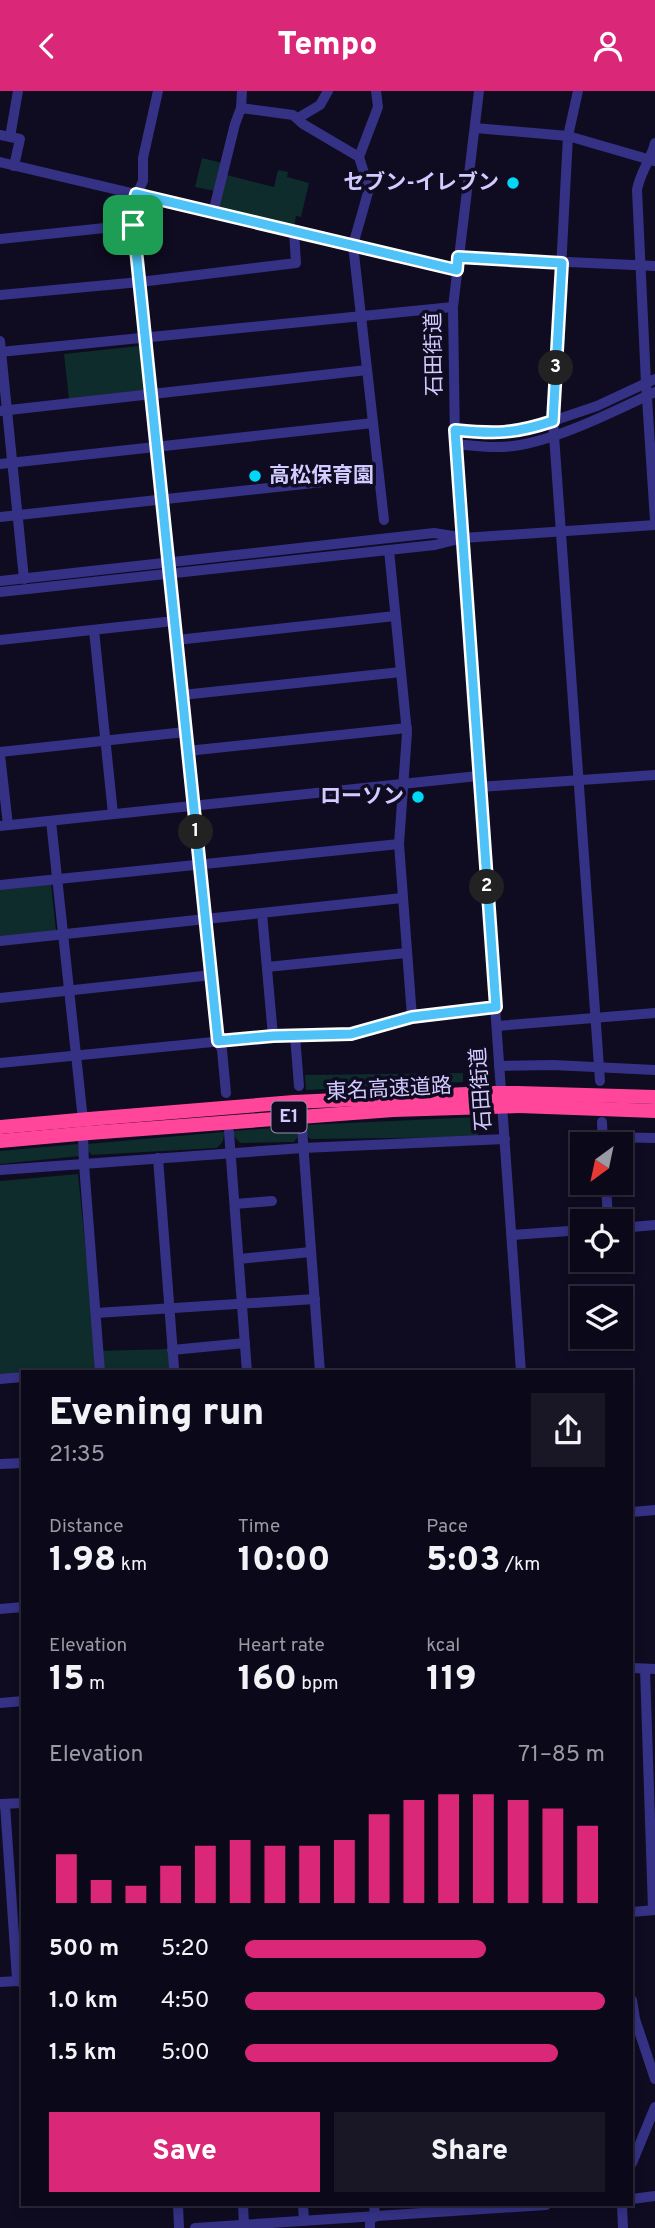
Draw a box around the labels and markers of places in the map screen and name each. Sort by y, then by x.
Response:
place label: セブン-イレブン [343,170,499,197]
marker: セブン-イレブン [505,175,521,191]
pin [103,195,163,255]
pin: 3 [538,351,574,385]
place label: 高松保育園 [269,463,374,490]
marker: 高松保育園 [247,468,263,484]
place label: ローソン [320,784,404,811]
marker: ローソン [410,789,426,805]
pin: 1 [178,815,214,849]
pin: 2 [470,869,504,905]

